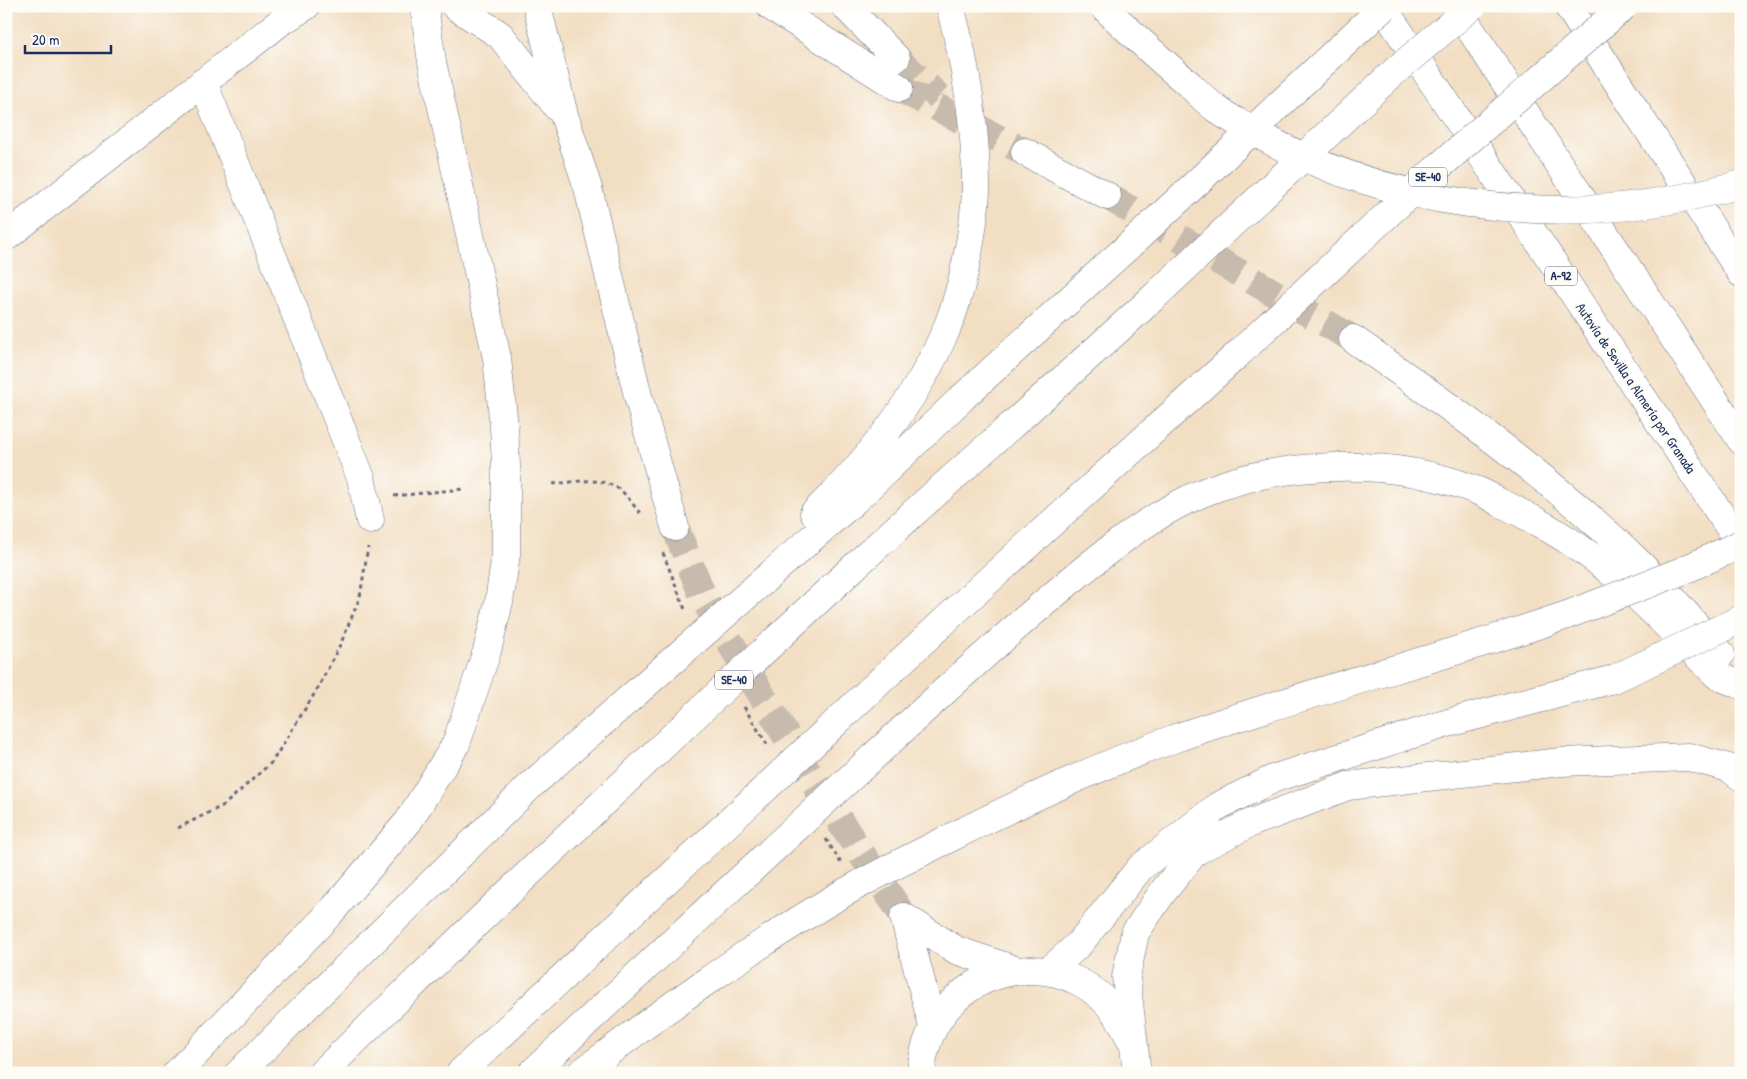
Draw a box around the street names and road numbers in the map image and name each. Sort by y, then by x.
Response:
road number: SE-40 [1409,168,1447,186]
road number: A-92 [1545,266,1577,286]
street label: Autovía de Sevilla a Almería por Granada [1571,299,1701,478]
road number: SE-40 [715,670,753,690]

